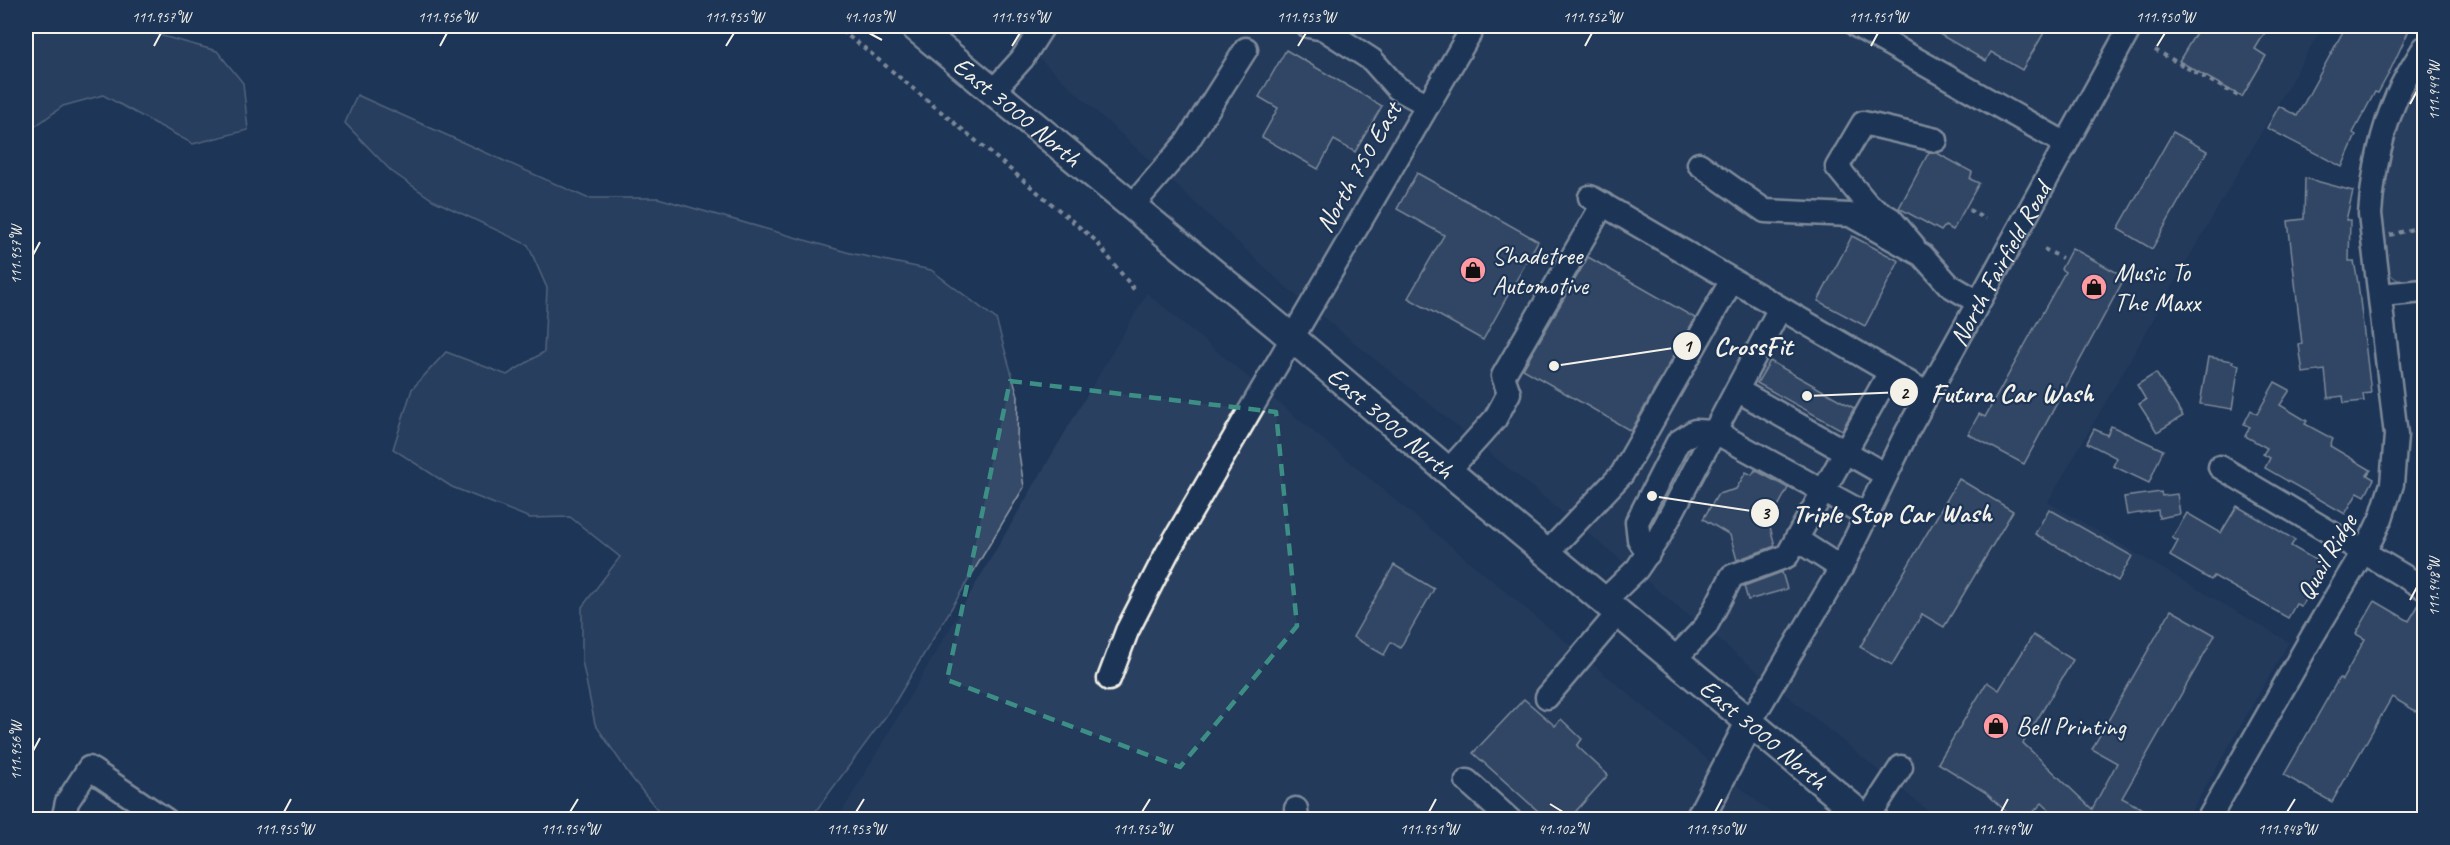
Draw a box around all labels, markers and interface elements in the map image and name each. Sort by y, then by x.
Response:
text: 111.957°W [132,8,193,27]
text: 111.956°W [418,8,479,27]
text: 111.955°W [705,8,766,27]
text: 41.103°N [844,8,897,27]
text: 111.954°W [991,8,1052,27]
text: 111.953°W [1277,8,1338,27]
text: 111.952°W [1563,8,1624,27]
text: 111.951°W [1849,8,1910,27]
text: 111.950°W [2136,8,2197,27]
street label: East 3000 North [946,49,1089,175]
text: 111.949°W [2425,59,2444,120]
street label: North 750 East [1308,94,1410,238]
street label: North Fairfield Road [1942,173,2060,352]
text: 111.957°W [7,223,26,284]
place label: Shadetree Automotive [1492,239,1590,302]
shop icon: Shadetree Automotive [1458,255,1488,285]
place label: Music To The Maxx [2114,256,2202,319]
shop icon: Music To The Maxx [2079,272,2109,302]
callout: CrossFit [1672,323,1804,368]
text: CrossFit [1714,329,1795,363]
text: 1 [1683,335,1693,357]
street label: East 3000 North [1320,359,1462,487]
callout: Futura Car Wash [1889,370,2106,415]
text: Futura Car Wash [1931,376,2095,410]
text: 2 [1900,382,1910,404]
callout: Triple Stop Car Wash [1750,490,2004,535]
text: Triple Stop Car Wash [1792,496,1993,530]
text: 3 [1761,502,1771,524]
street label: Quail Ridge [2289,507,2365,606]
text: 111.948°W [2425,555,2444,616]
street label: East 3000 North [1693,672,1835,798]
place label: Bell Printing [2016,710,2127,743]
shop icon: Bell Printing [1981,711,2011,741]
text: 111.956°W [7,719,26,780]
text: 111.955°W [255,820,316,839]
text: 111.954°W [541,820,602,839]
text: 111.953°W [827,820,888,839]
text: 111.952°W [1113,820,1174,839]
text: 111.951°W [1400,820,1461,839]
text: 41.102°N [1538,820,1591,839]
text: 111.950°W [1686,820,1747,839]
text: 111.949°W [1972,820,2033,839]
text: 111.948°W [2258,820,2319,839]

